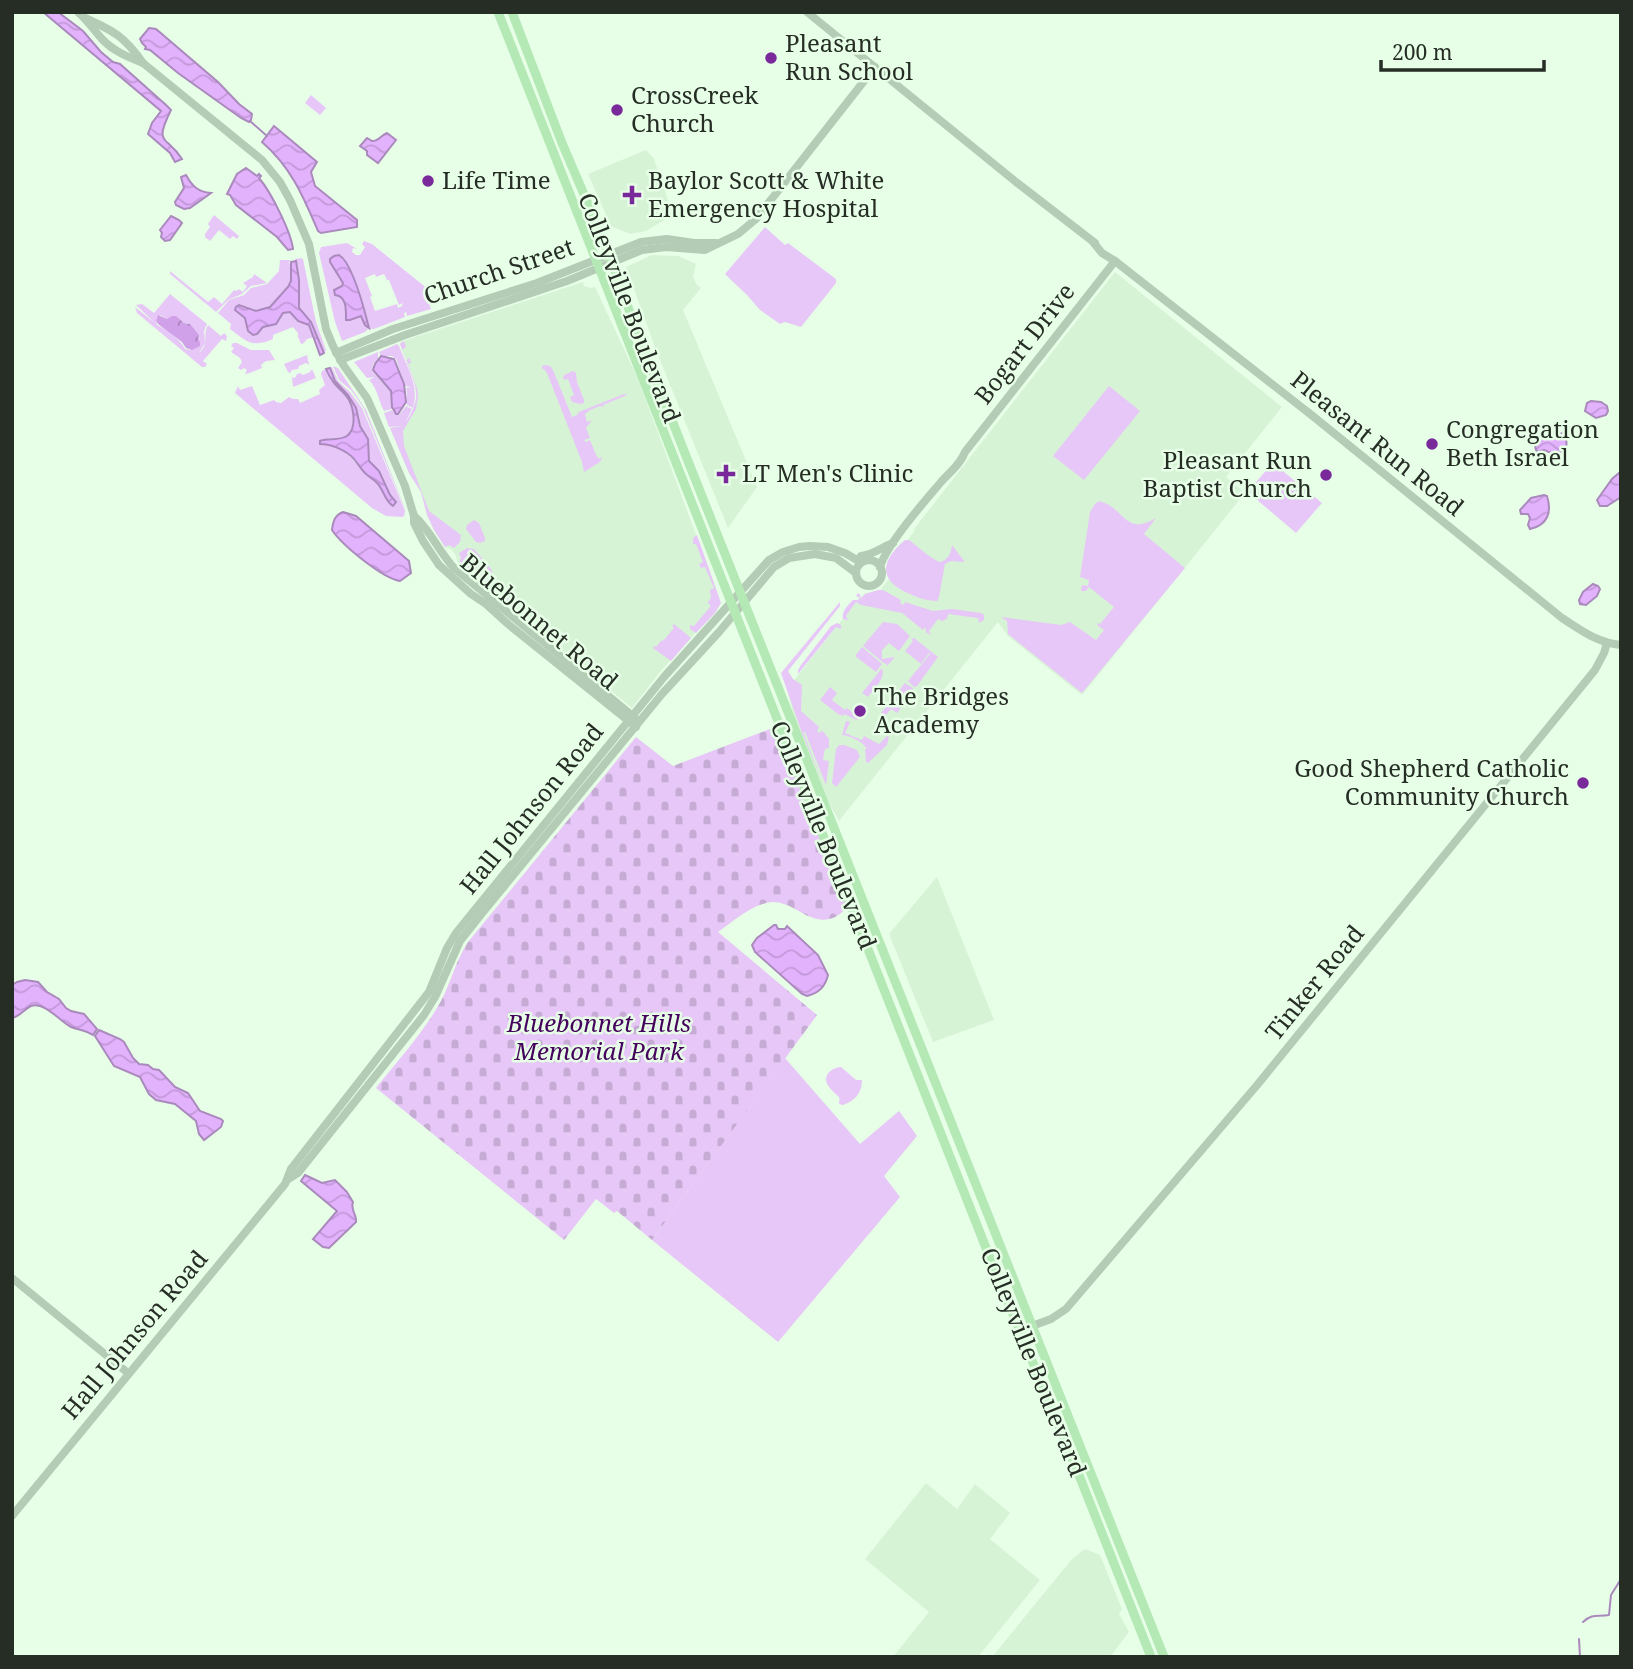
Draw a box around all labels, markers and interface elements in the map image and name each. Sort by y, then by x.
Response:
place label: Pleasant Run School [785,26,914,87]
scale bar [1381,28,1544,72]
text: 200 m [1392,38,1453,66]
marker: Pleasant Run School [763,50,779,66]
place label: CrossCreek Church [631,78,759,139]
marker: CrossCreek Church [609,102,625,118]
place label: Life Time [442,163,550,196]
place label: Baylor Scott & White Emergency Hospital [648,163,884,224]
marker: Life Time [420,173,436,189]
marker: Baylor Scott & White Emergency Hospital [622,185,642,205]
street label: Colleyville Boulevard [571,188,690,427]
street label: Church Street [419,229,578,312]
street label: Bogart Drive [966,276,1081,410]
street label: Pleasant Run Road [1285,363,1471,523]
place label: Congregation Beth Israel [1446,412,1599,473]
marker: Congregation Beth Israel [1424,436,1440,452]
place label: Pleasant Run Baptist Church [1143,443,1312,504]
place label: LT Men's Clinic [742,456,913,489]
marker: LT Men's Clinic [716,464,736,484]
marker: Pleasant Run Baptist Church [1318,467,1334,483]
street label: Bluebonnet Road [454,545,626,697]
place label: The Bridges Academy [874,679,1009,740]
marker: The Bridges Academy [852,703,868,719]
street label: Hall Johnson Road [452,715,610,900]
street label: Colleyville Boulevard [763,715,885,954]
place label: Good Shepherd Catholic Community Church [1294,751,1569,812]
marker: Good Shepherd Catholic Community Church [1575,775,1591,791]
street label: Tinker Road [1257,917,1371,1047]
park label: Bluebonnet Hills Memorial Park [506,1006,691,1067]
street label: Hall Johnson Road [53,1242,214,1425]
street label: Colleyville Boulevard [973,1242,1095,1481]

